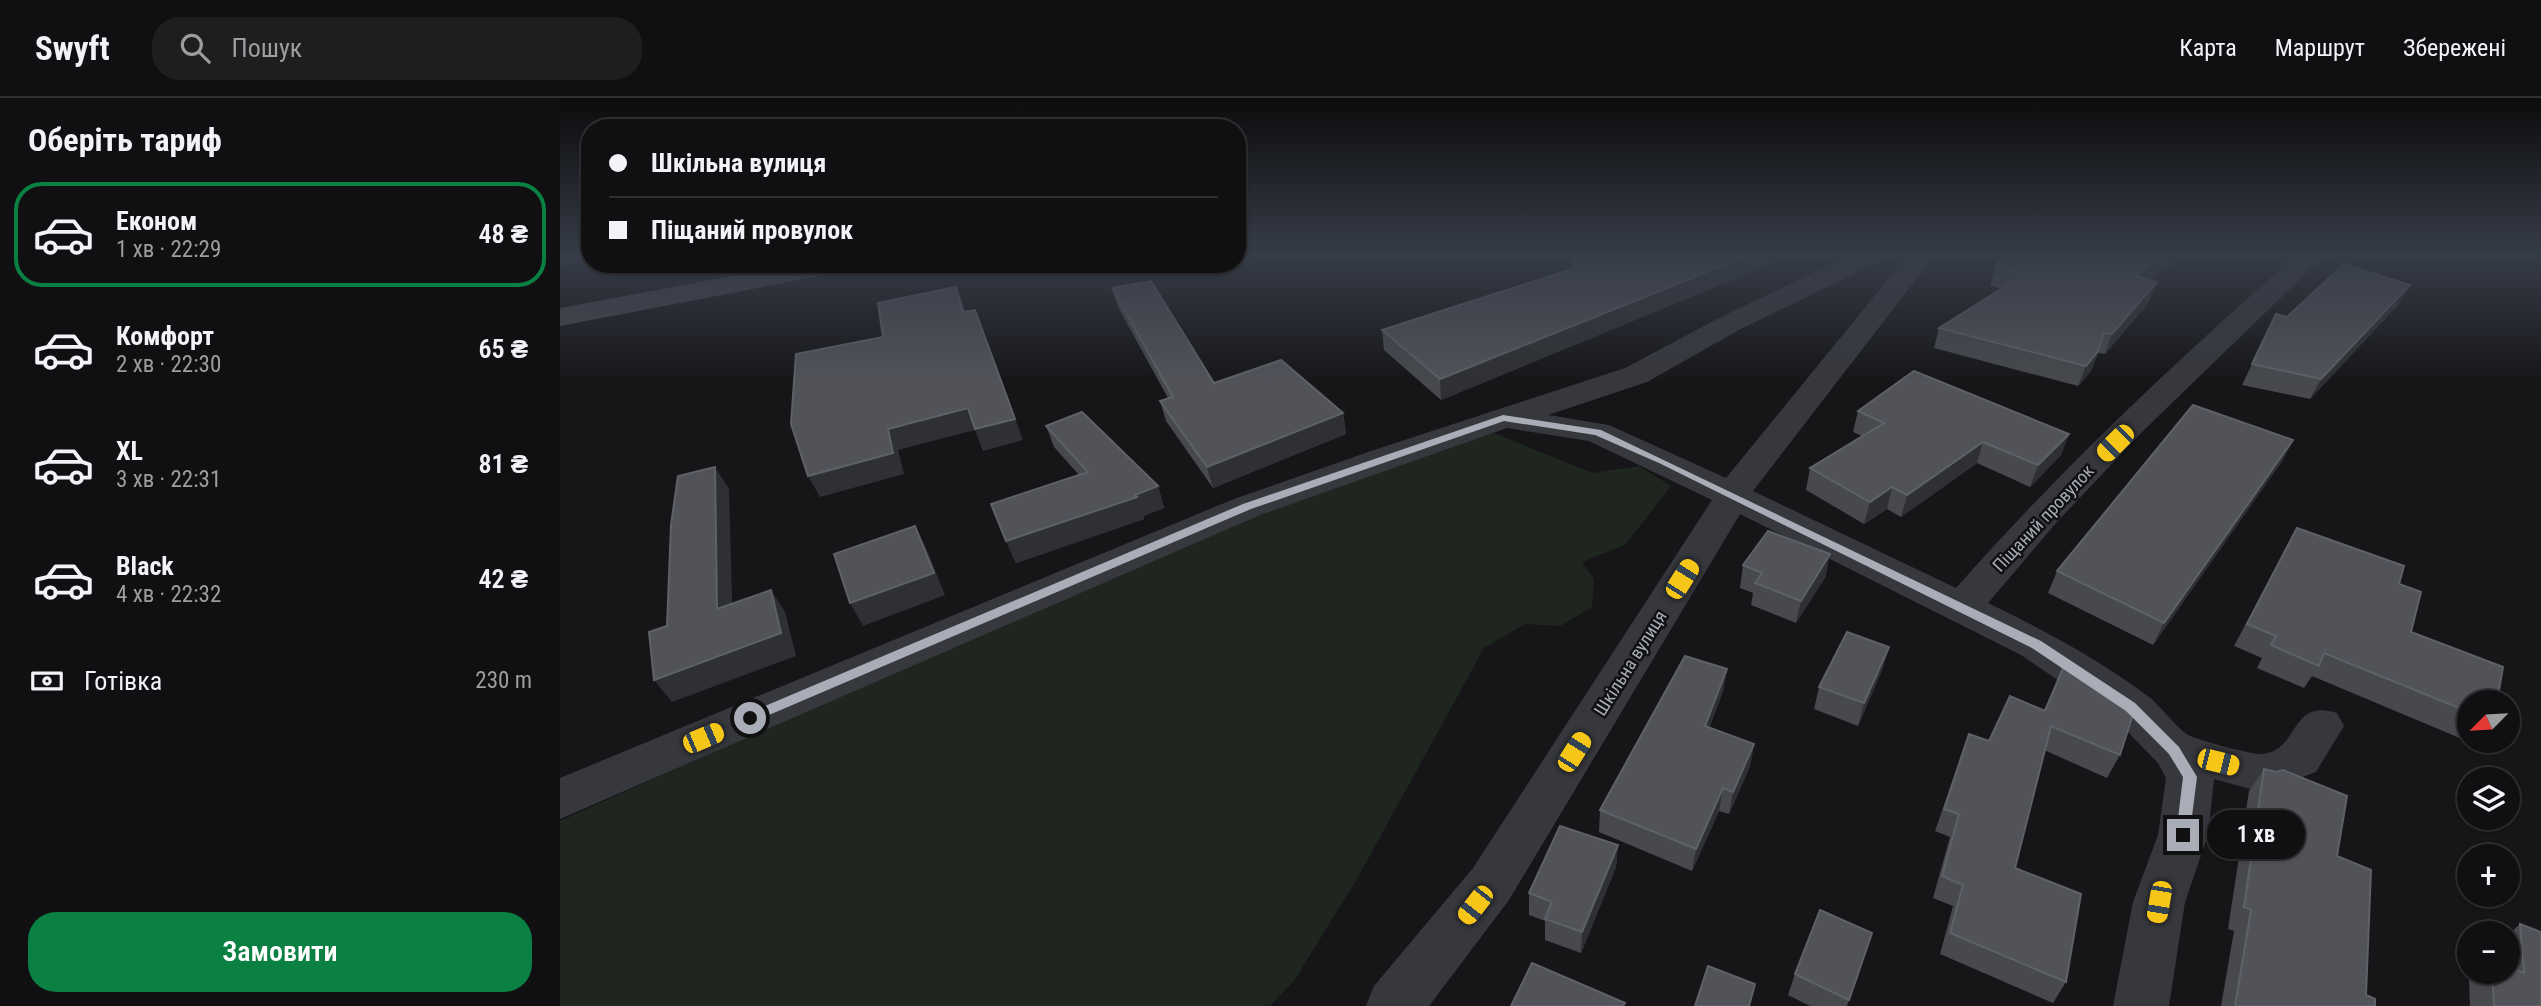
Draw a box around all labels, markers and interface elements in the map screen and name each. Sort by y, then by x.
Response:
search box [152,17,642,80]
text: Swyft [35,29,110,68]
icon: search [176,29,214,67]
text: Пошук [232,33,302,63]
text: Карта [2179,34,2237,62]
text: Маршрут [2275,34,2365,62]
text: Збережені [2403,34,2506,62]
text: Оберіть тариф [28,121,222,159]
text: Шкільна вулиця [651,148,826,178]
icon: car [32,203,95,266]
text: Економ [116,206,197,236]
text: Піщаний провулок [651,215,853,245]
text: 48 ₴ [479,219,528,249]
text: 1 хв · 22:29 [116,236,221,263]
icon: car [32,318,95,381]
text: Комфорт [116,321,214,351]
text: 65 ₴ [479,334,528,364]
text: 2 хв · 22:30 [116,351,221,378]
car [2093,421,2138,465]
icon: car [32,433,95,496]
text: XL [116,436,143,466]
text: 81 ₴ [479,449,528,479]
street label: Піщаний провулок [1988,460,2098,576]
text: 3 хв · 22:31 [116,466,221,493]
icon: car [32,548,95,611]
text: Black [116,551,174,581]
car [1662,556,1703,602]
text: 42 ₴ [479,564,528,594]
text: 4 хв · 22:32 [116,581,221,608]
street label: Шкільна вулиця [1589,607,1671,719]
icon: cash [28,662,66,700]
text: Готівка [84,666,162,696]
text: 230 m [475,667,532,694]
north arrow [2457,690,2520,752]
map controls [2457,690,2520,984]
route start [734,702,766,734]
car [680,720,727,756]
car [1554,729,1595,775]
car [2196,747,2241,777]
button: layers [2457,767,2520,830]
callout: 1 хв [2208,810,2306,860]
route end [2167,819,2199,851]
text: 1 хв [2237,821,2275,848]
button: + [2457,844,2520,907]
car [2146,879,2173,925]
car [1454,882,1497,928]
button: Замовити [28,912,532,992]
button: − [2457,921,2520,984]

